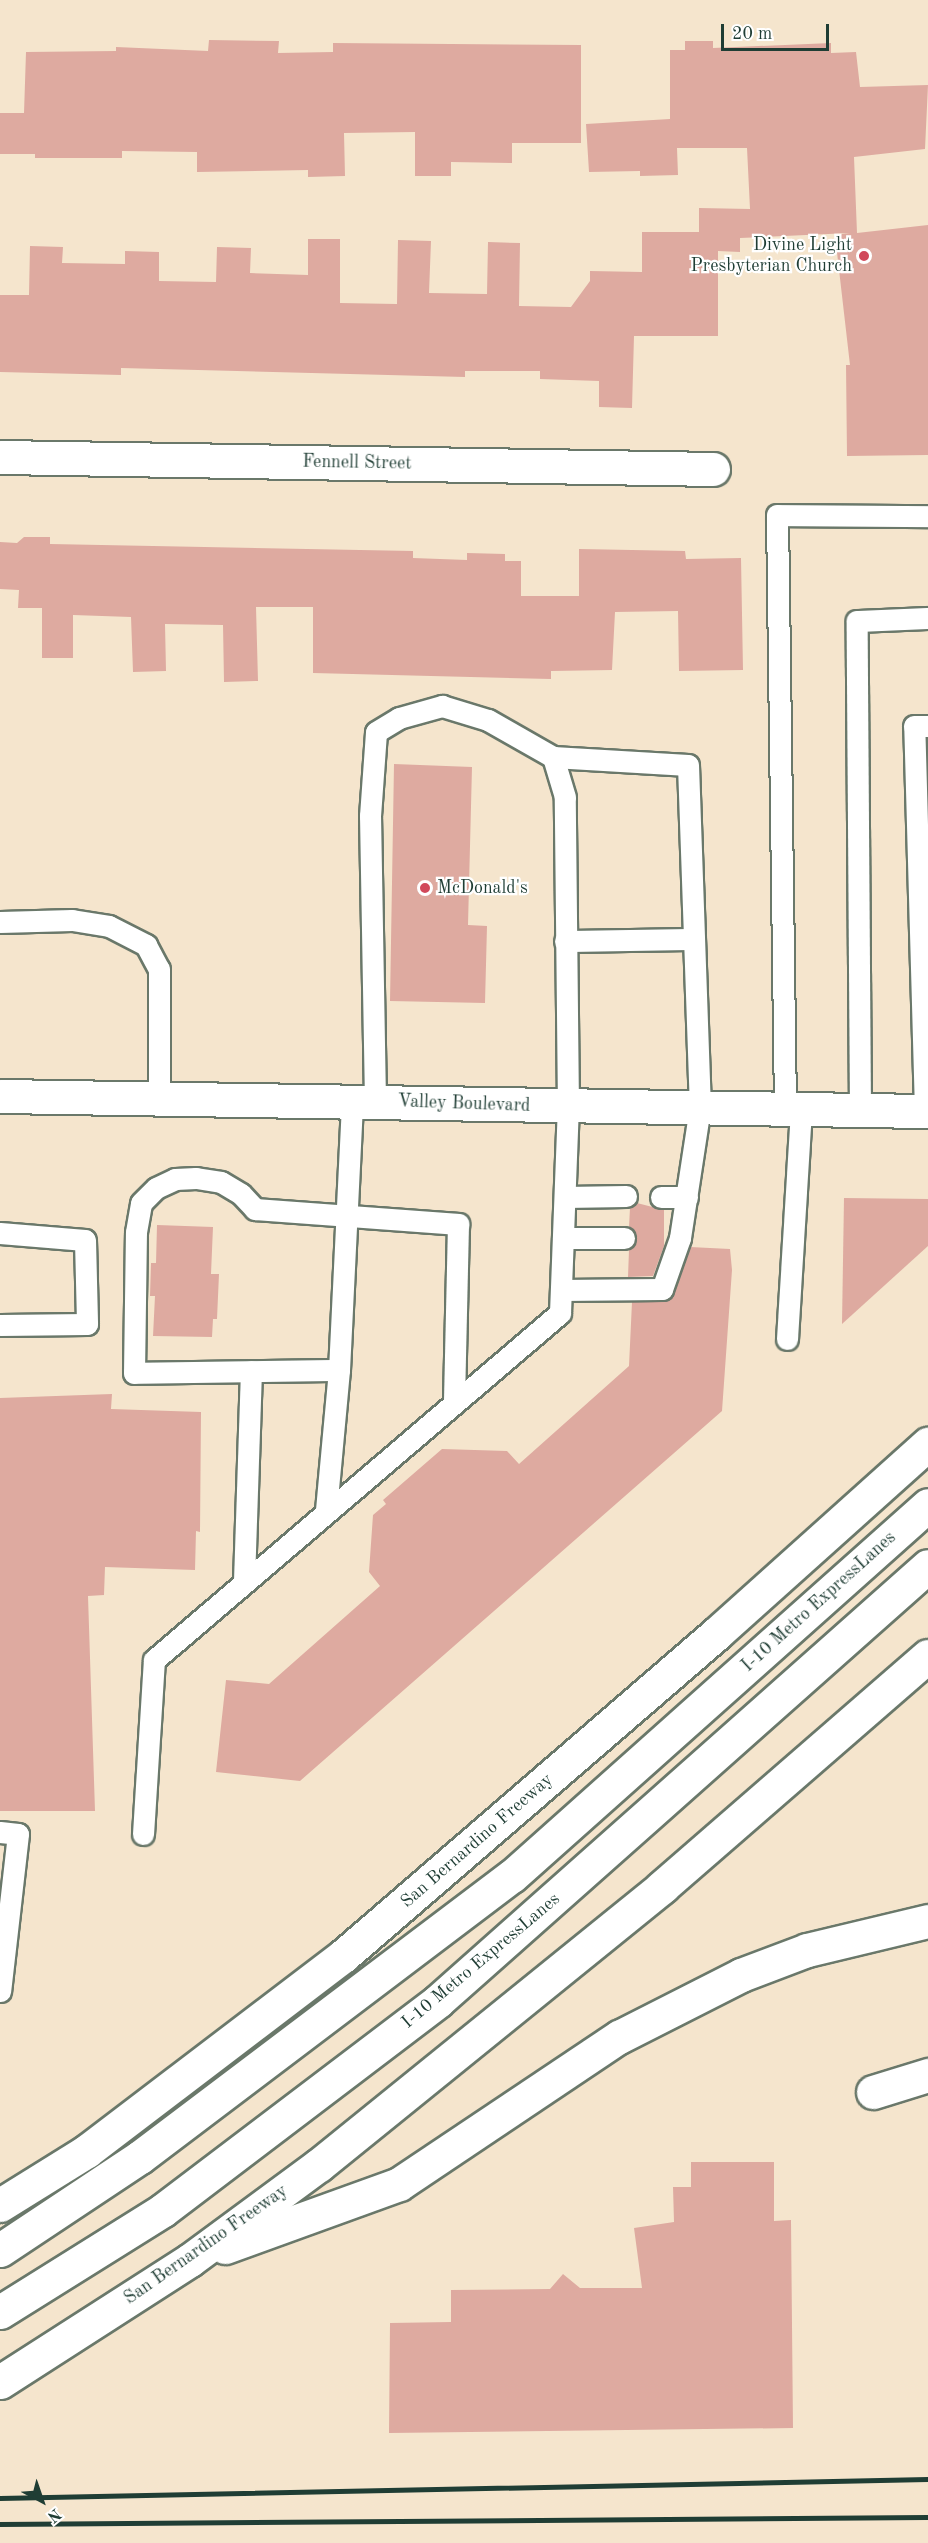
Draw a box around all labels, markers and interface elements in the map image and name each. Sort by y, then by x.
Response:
scale bar [724,12,832,50]
text: 20 m [732,25,772,43]
place label: Divine Light Presbyterian Church [691,235,852,278]
marker: Divine Light Presbyterian Church [857,249,871,263]
street label: Fennell Street [302,451,412,475]
place label: McDonald's [437,877,528,899]
marker: McDonald's [418,881,432,895]
street label: Valley Boulevard [397,1091,531,1117]
street label: I-10 Metro ExpressLanes [738,1527,900,1677]
street label: San Bernardino Freeway [397,1769,557,1913]
street label: I-10 Metro ExpressLanes [398,1889,564,2033]
street label: San Bernardino Freeway [120,2180,292,2310]
north arrow [12,2471,72,2531]
text: N [44,2505,63,2525]

